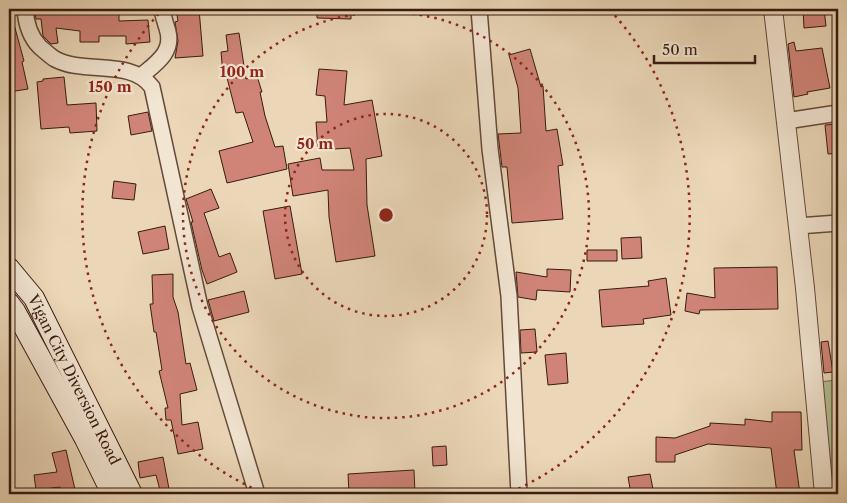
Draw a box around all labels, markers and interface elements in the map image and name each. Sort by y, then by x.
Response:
scale bar [654,32,756,64]
text: 50 m [662,40,698,59]
text: 100 m [220,62,264,81]
text: 150 m [88,77,132,96]
text: 50 m [297,134,333,153]
centre of rings [377,206,395,224]
street label: Vigan City Diversion Road [24,290,125,468]

